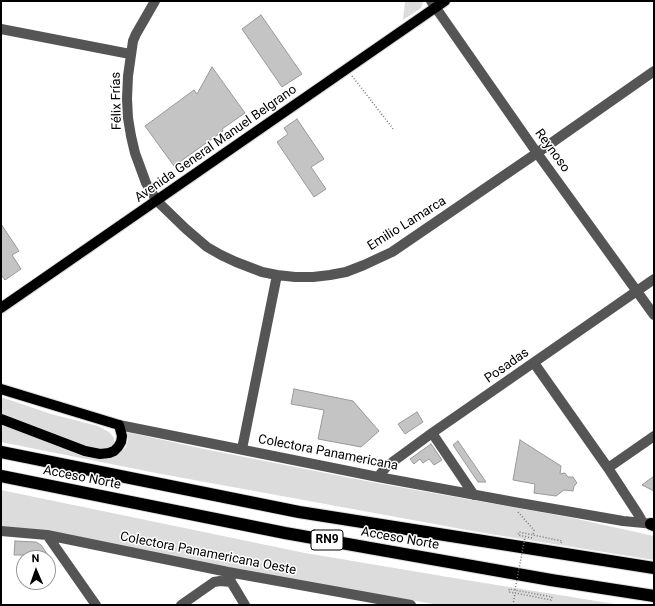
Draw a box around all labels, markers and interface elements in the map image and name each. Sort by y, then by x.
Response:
street label: Félix Frías [109,72,125,130]
street label: Avenida General Manuel Belgrano [132,82,300,206]
street label: Reynoso [531,126,573,176]
street label: Emilio Lamarca [365,194,449,254]
street label: Posadas [482,345,532,387]
street label: Colectora Panamericana [257,432,399,474]
street label: Acceso Norte [42,463,122,493]
street label: Acceso Norte [360,524,440,554]
street label: Colectora Panamericana Oeste [119,529,297,579]
road number: RN9 [311,530,343,550]
north arrow [16,550,56,590]
text: N [31,552,40,565]

